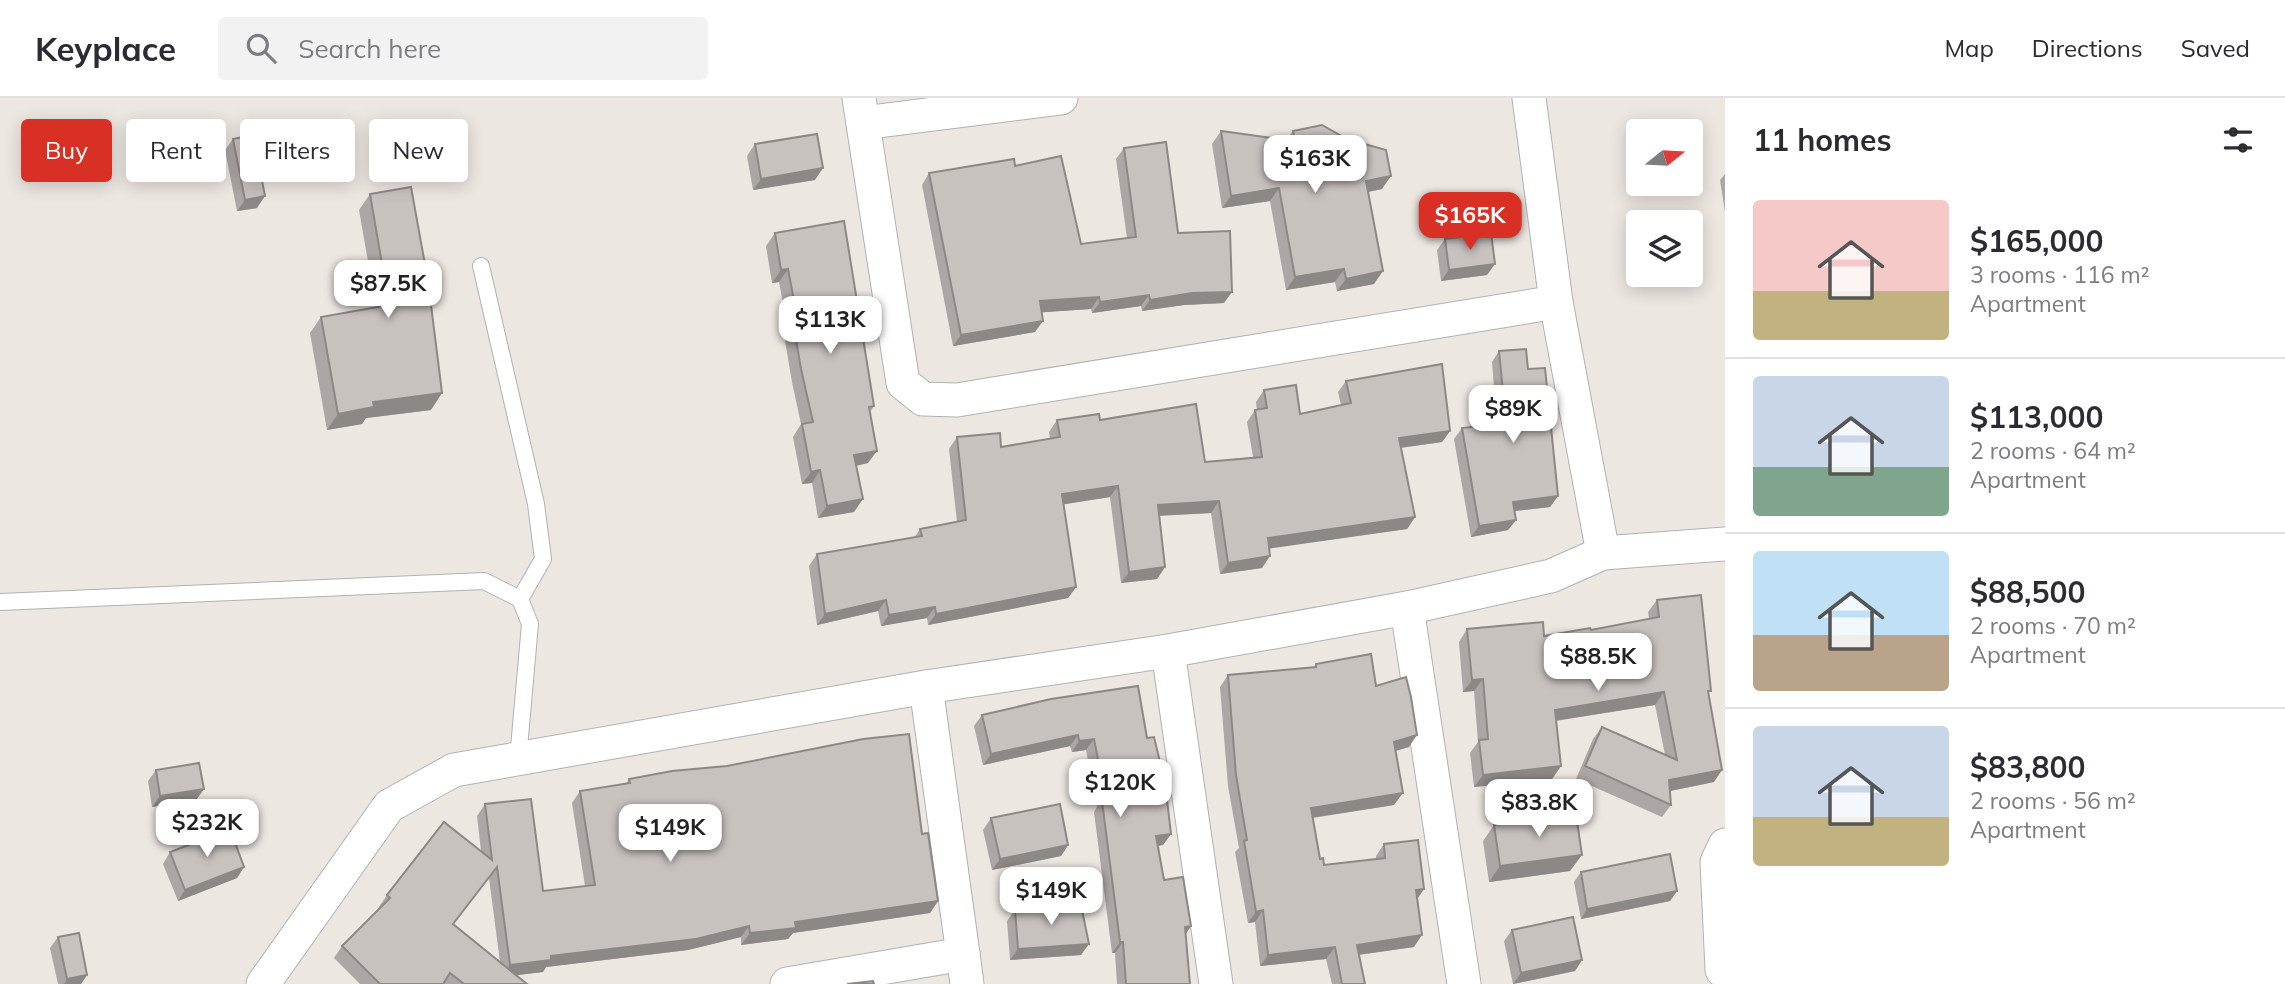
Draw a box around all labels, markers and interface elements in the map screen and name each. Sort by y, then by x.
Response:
search box [218,17,708,80]
text: Keyplace [35,28,176,69]
icon: search [242,29,280,67]
text: Search here [298,32,441,65]
text: Map [1944,33,1994,63]
text: Directions [2032,33,2143,63]
text: Saved [2181,33,2250,63]
chip: Buy [21,119,112,182]
chip: Rent [126,119,226,182]
chip: Filters [240,119,355,182]
chip: New [369,119,468,182]
north arrow [1626,119,1703,196]
map controls [1626,119,1703,287]
text: 11 homes [1753,121,1892,159]
icon: filters [2219,121,2257,159]
pin: $163K [1266,136,1364,195]
text: $163K [1280,143,1350,172]
pin: $165K [1421,192,1519,252]
text: $165K [1435,200,1505,229]
button: layers [1626,210,1703,287]
text: $165,000 [1970,222,2103,260]
icon: home [1809,228,1893,312]
pin: $87.5K [331,260,445,320]
text: 3 rooms · 116 m² [1970,260,2150,289]
text: $87.5K [350,268,426,297]
text: Apartment [1970,289,2086,318]
pin: $113K [781,296,879,356]
text: $113K [795,304,865,333]
pin: $89K [1472,386,1554,445]
text: $89K [1485,393,1541,422]
text: $113,000 [1970,398,2103,436]
icon: home [1809,404,1893,488]
text: 2 rooms · 64 m² [1970,436,2136,465]
text: Apartment [1970,465,2086,494]
text: $88,500 [1970,573,2085,611]
icon: home [1809,579,1893,663]
text: 2 rooms · 70 m² [1970,611,2136,640]
pin: $88.5K [1541,634,1655,693]
text: Apartment [1970,640,2086,669]
text: $88.5K [1560,641,1636,670]
text: $83,800 [1970,748,2085,786]
icon: home [1809,754,1893,838]
pin: $120K [1071,760,1169,819]
text: $120K [1085,767,1155,796]
pin: $83.8K [1482,780,1596,839]
text: 2 rooms · 56 m² [1970,786,2136,815]
text: $83.8K [1501,787,1577,816]
pin: $232K [158,800,256,859]
pin: $149K [621,804,719,864]
text: $232K [172,807,242,836]
text: $149K [635,812,705,841]
text: Apartment [1970,815,2086,844]
pin: $149K [1002,868,1100,927]
text: $149K [1016,875,1086,904]

